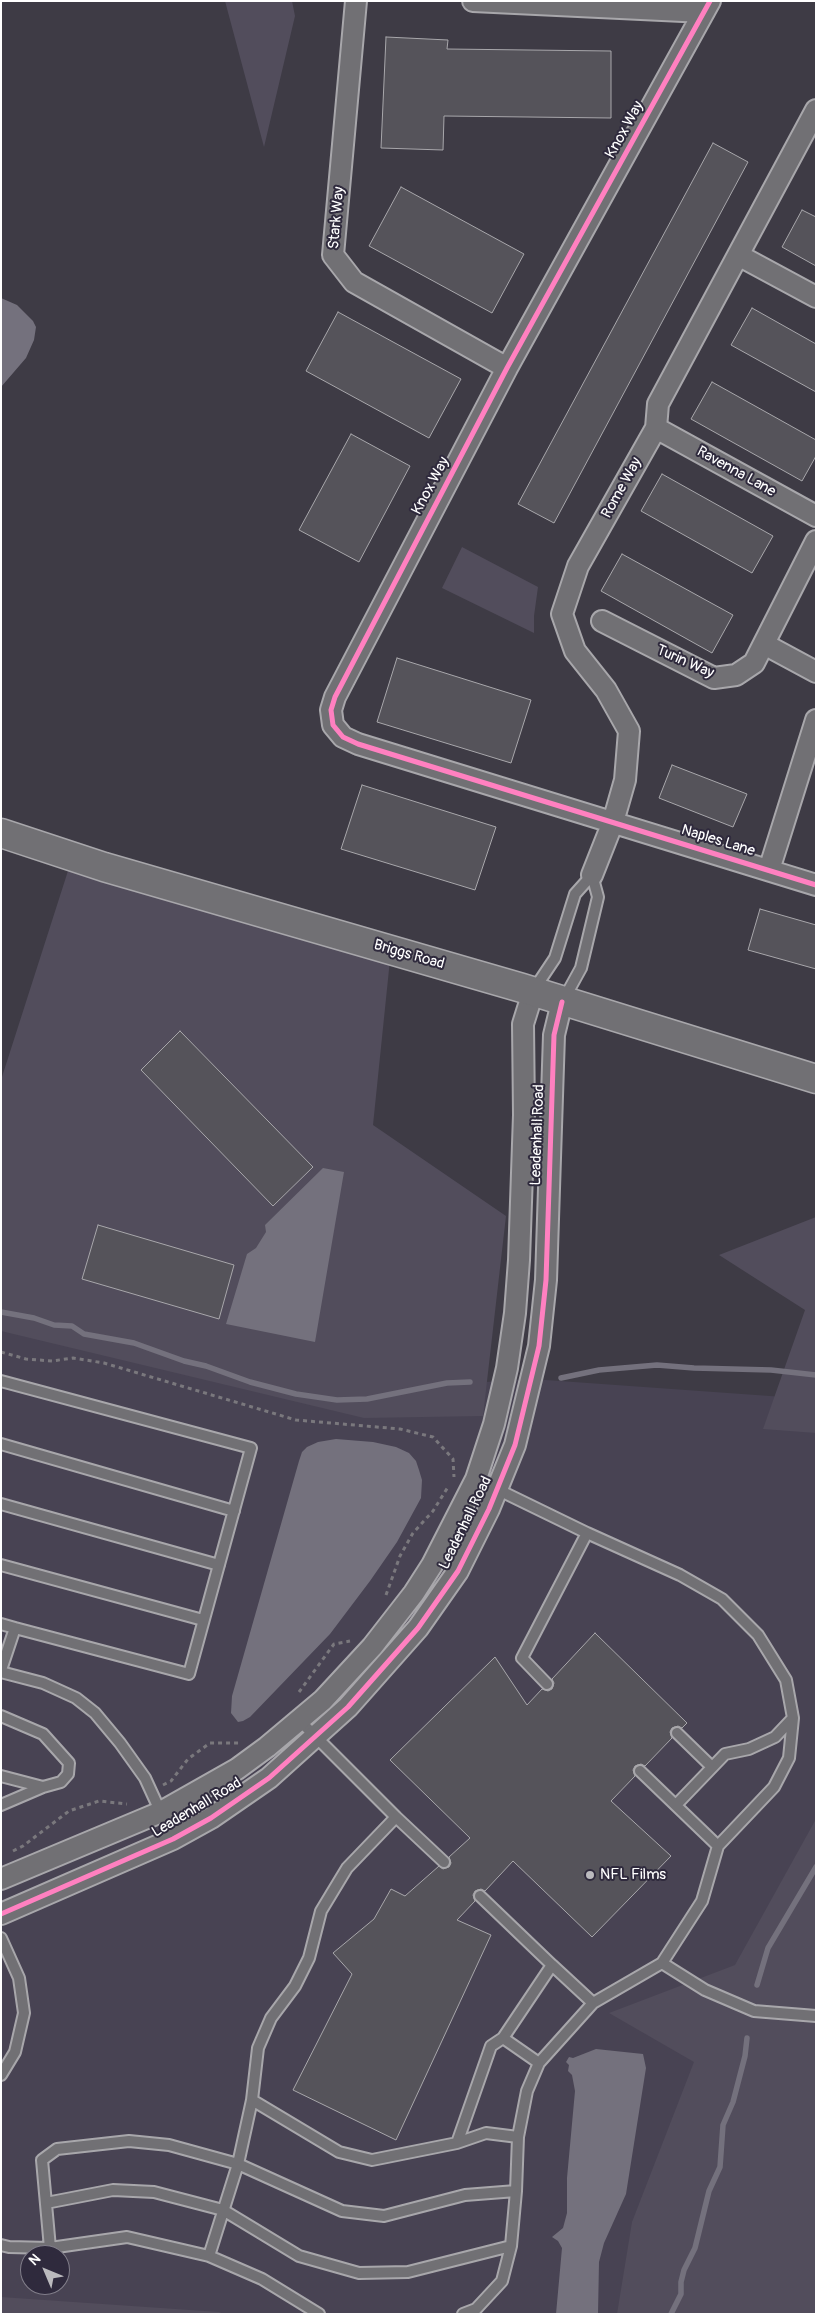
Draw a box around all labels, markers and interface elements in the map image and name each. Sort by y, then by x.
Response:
street label: Knox Way [602,98,648,162]
street label: Stark Way [325,186,349,250]
street label: Ravenna Lane [693,443,779,501]
street label: Knox Way [408,454,454,518]
street label: Rome Way [598,455,646,521]
street label: Turin Way [653,641,717,683]
street label: Naples Lane [679,821,757,861]
street label: Briggs Road [372,936,446,974]
street label: Leadenhall Road [527,1084,549,1186]
street label: Leadenhall Road [436,1473,496,1573]
street label: Leadenhall Road [149,1774,245,1842]
place label: NFL Films [600,1866,666,1884]
marker: NFL Films [584,1869,596,1881]
north arrow [20,2245,70,2295]
text: N [25,2250,44,2269]

